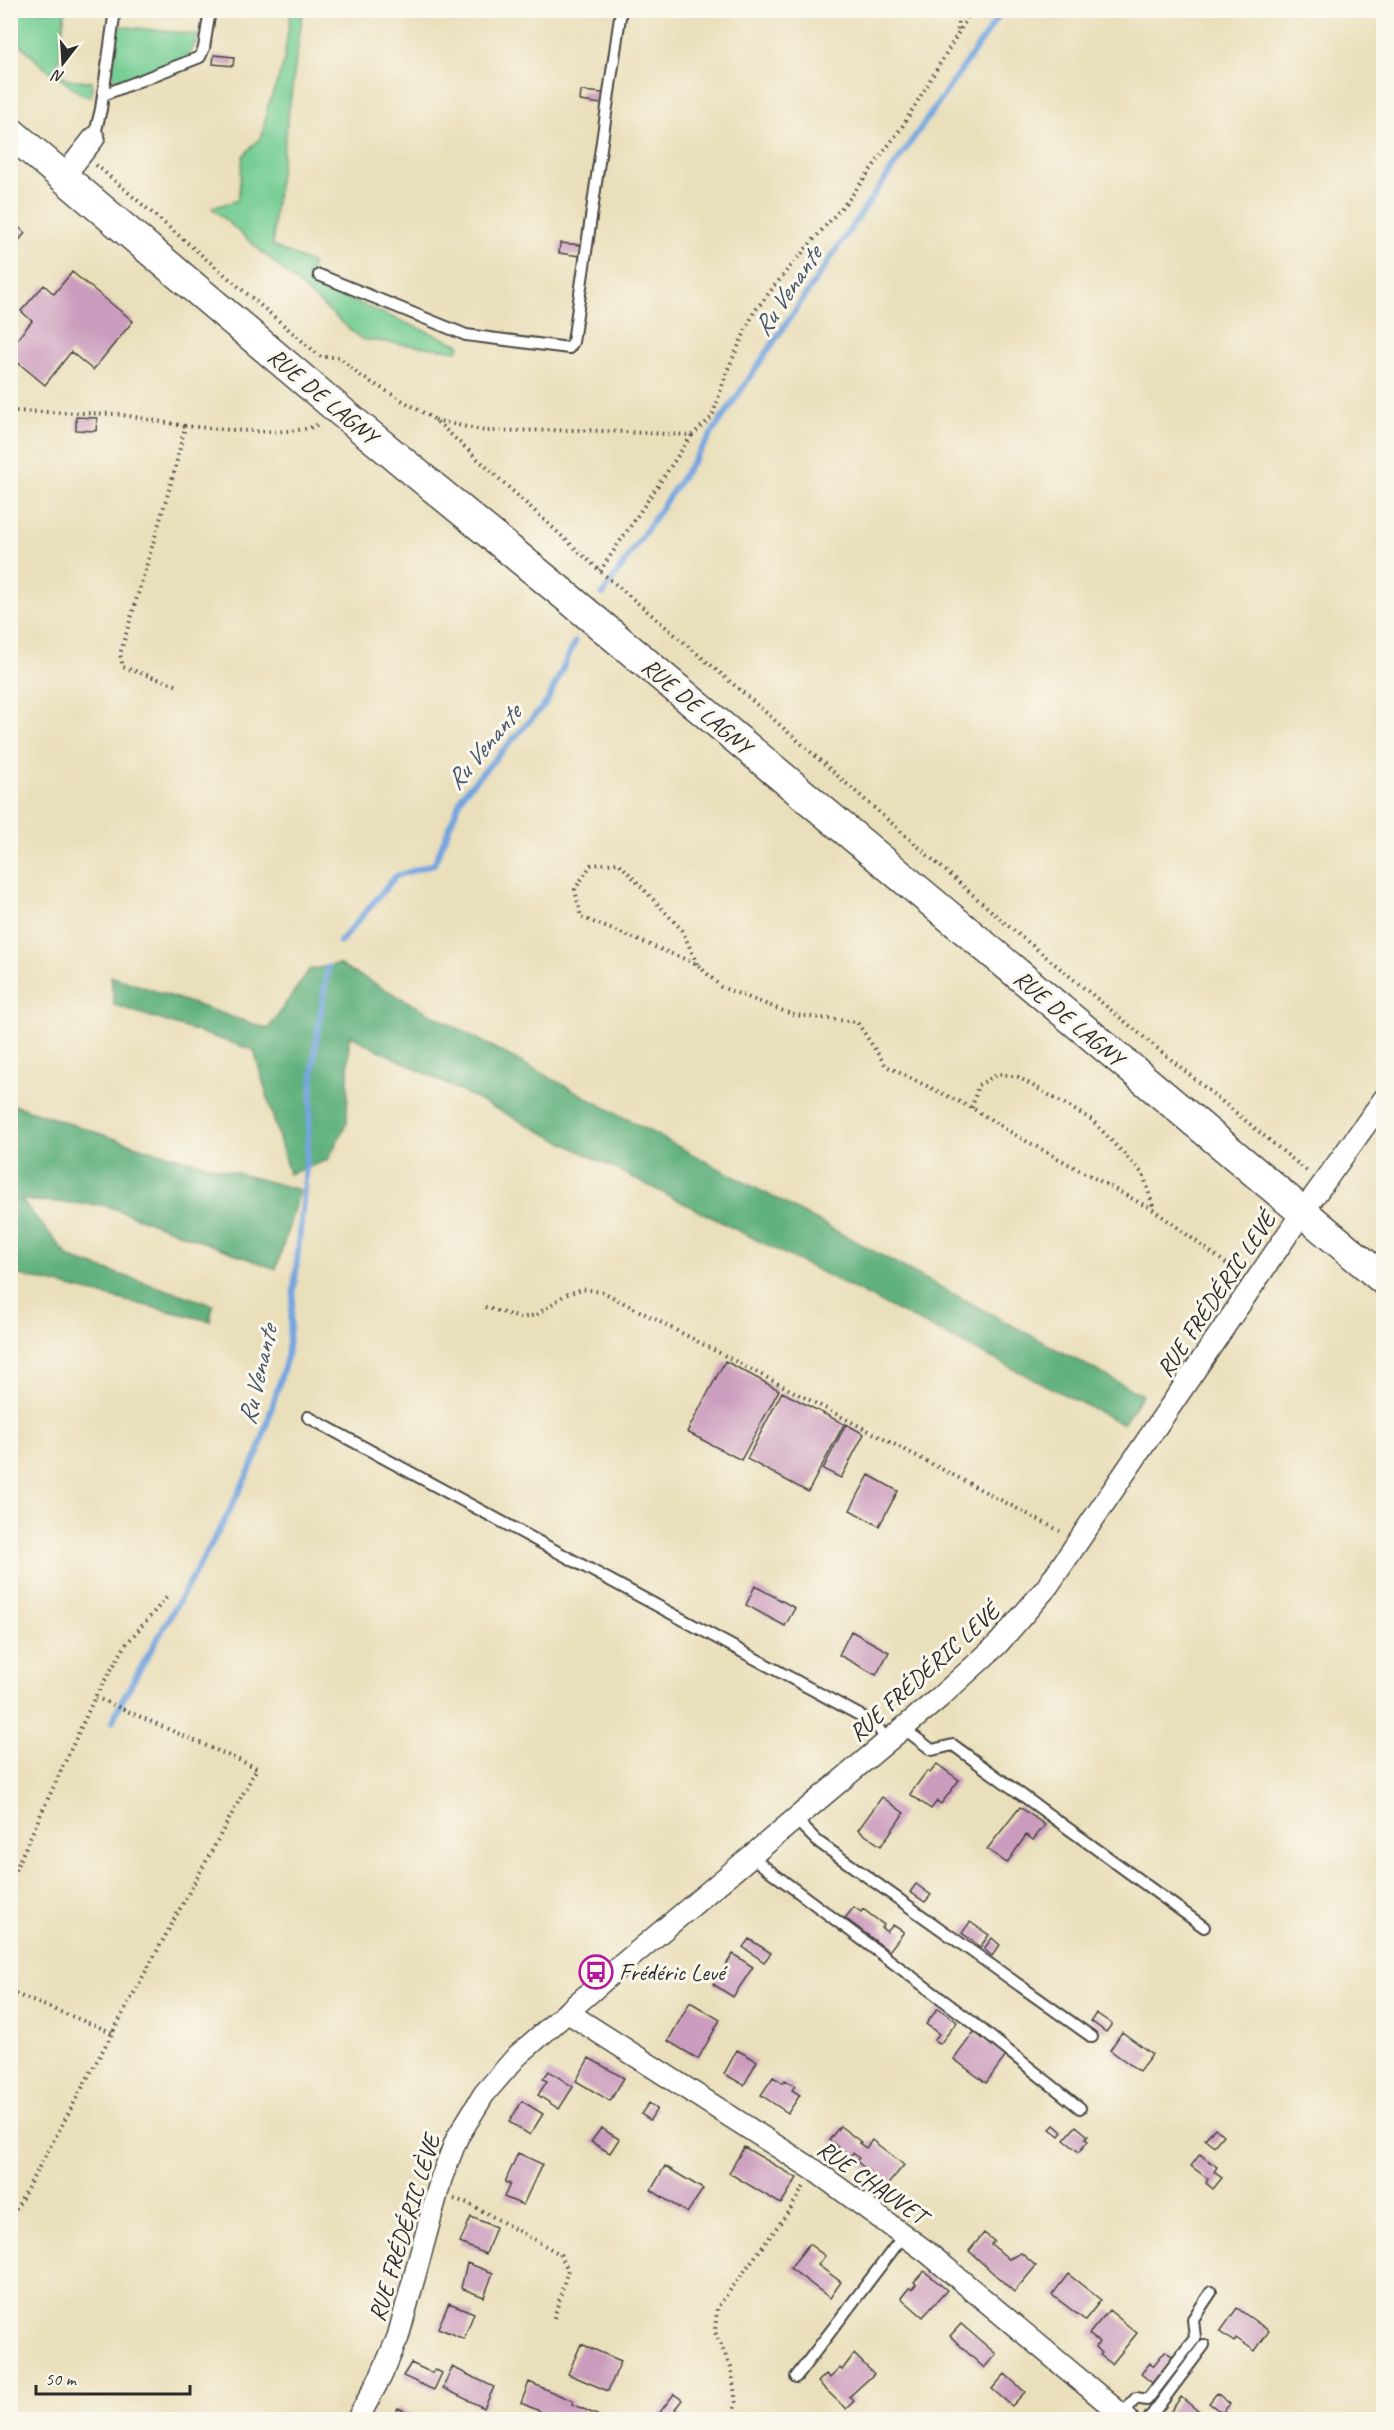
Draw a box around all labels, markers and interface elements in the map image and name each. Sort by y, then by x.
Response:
north arrow [33,33,93,93]
text: N [48,64,67,87]
water label: Ru Venante [746,237,832,342]
street label: RUE DE LAGNY [262,341,387,453]
street label: RUE DE LAGNY [636,651,761,763]
water label: Ru Venante [438,695,531,796]
street label: RUE DE LAGNY [1008,963,1133,1075]
street label: RUE FRÉDÉRIC LEVÉ [1150,1203,1284,1382]
water label: Ru Venante [230,1318,286,1428]
street label: RUE FRÉDÉRIC LEVÉ [842,1594,1008,1748]
bus stop icon: Frédéric Levé [578,1954,614,1990]
place label: Frédéric Levé [619,1957,729,1987]
street label: RUE FRÉDÉRIC LÈVE [361,2128,448,2325]
street label: RUE CHAUVET [812,2133,937,2234]
scale bar [36,2358,190,2396]
text: 50 m [45,2368,78,2390]

